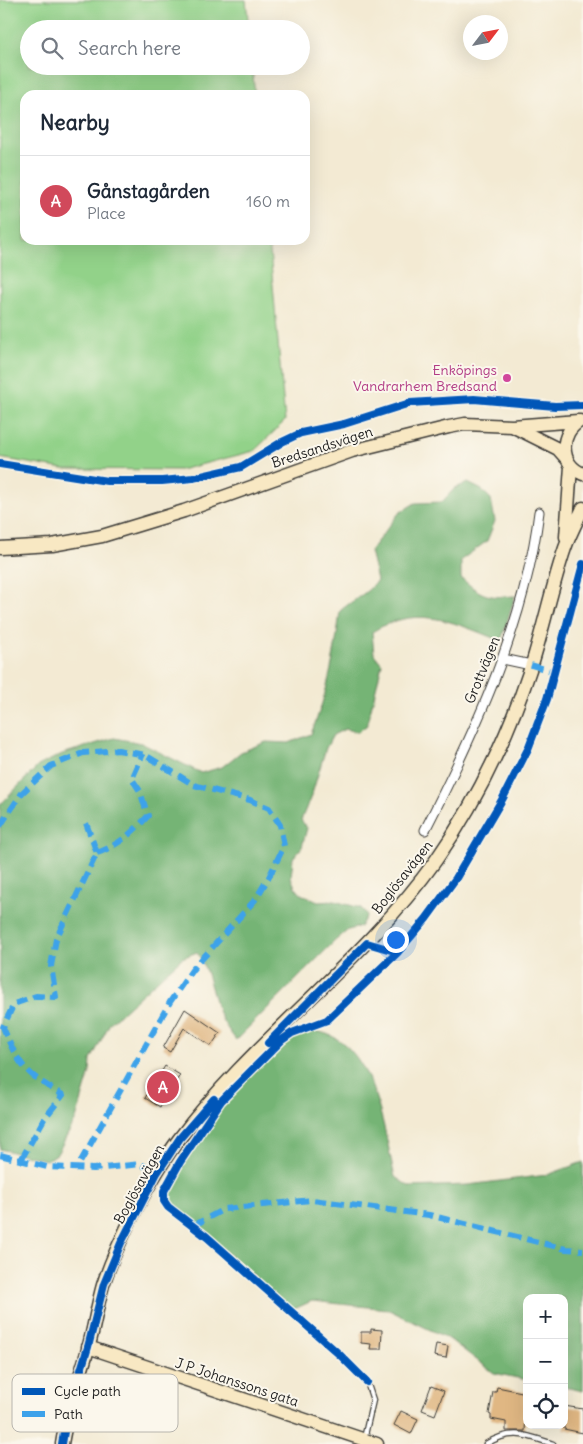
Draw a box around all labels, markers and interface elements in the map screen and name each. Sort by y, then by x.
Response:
north arrow [463,15,508,60]
search box [20,20,310,75]
icon: search [38,34,66,62]
text: Search here [78,36,181,60]
text: Nearby [40,109,110,136]
text: Gånstagården [87,179,210,203]
text: A [51,191,61,211]
text: 160 m [246,191,290,211]
text: Place [87,203,126,223]
place label: Enköpings Vandrarhem Bredsand [353,361,497,395]
marker: Enköpings Vandrarhem Bredsand [501,372,513,384]
street label: Bredsandsvägen [269,422,375,472]
street label: Grottvägen [460,634,504,706]
street label: Boglösavägen [368,837,436,917]
your location [383,927,409,953]
pin: A [147,1068,179,1106]
street label: Boglösavägen [110,1141,168,1227]
map controls [523,1294,568,1429]
button: + [523,1294,568,1339]
button: − [523,1339,568,1384]
street label: J P Johanssons gata [173,1354,301,1410]
legend [12,1374,178,1432]
text: Cycle path [54,1382,121,1400]
button: locate [523,1384,568,1429]
text: Path [54,1405,83,1423]

